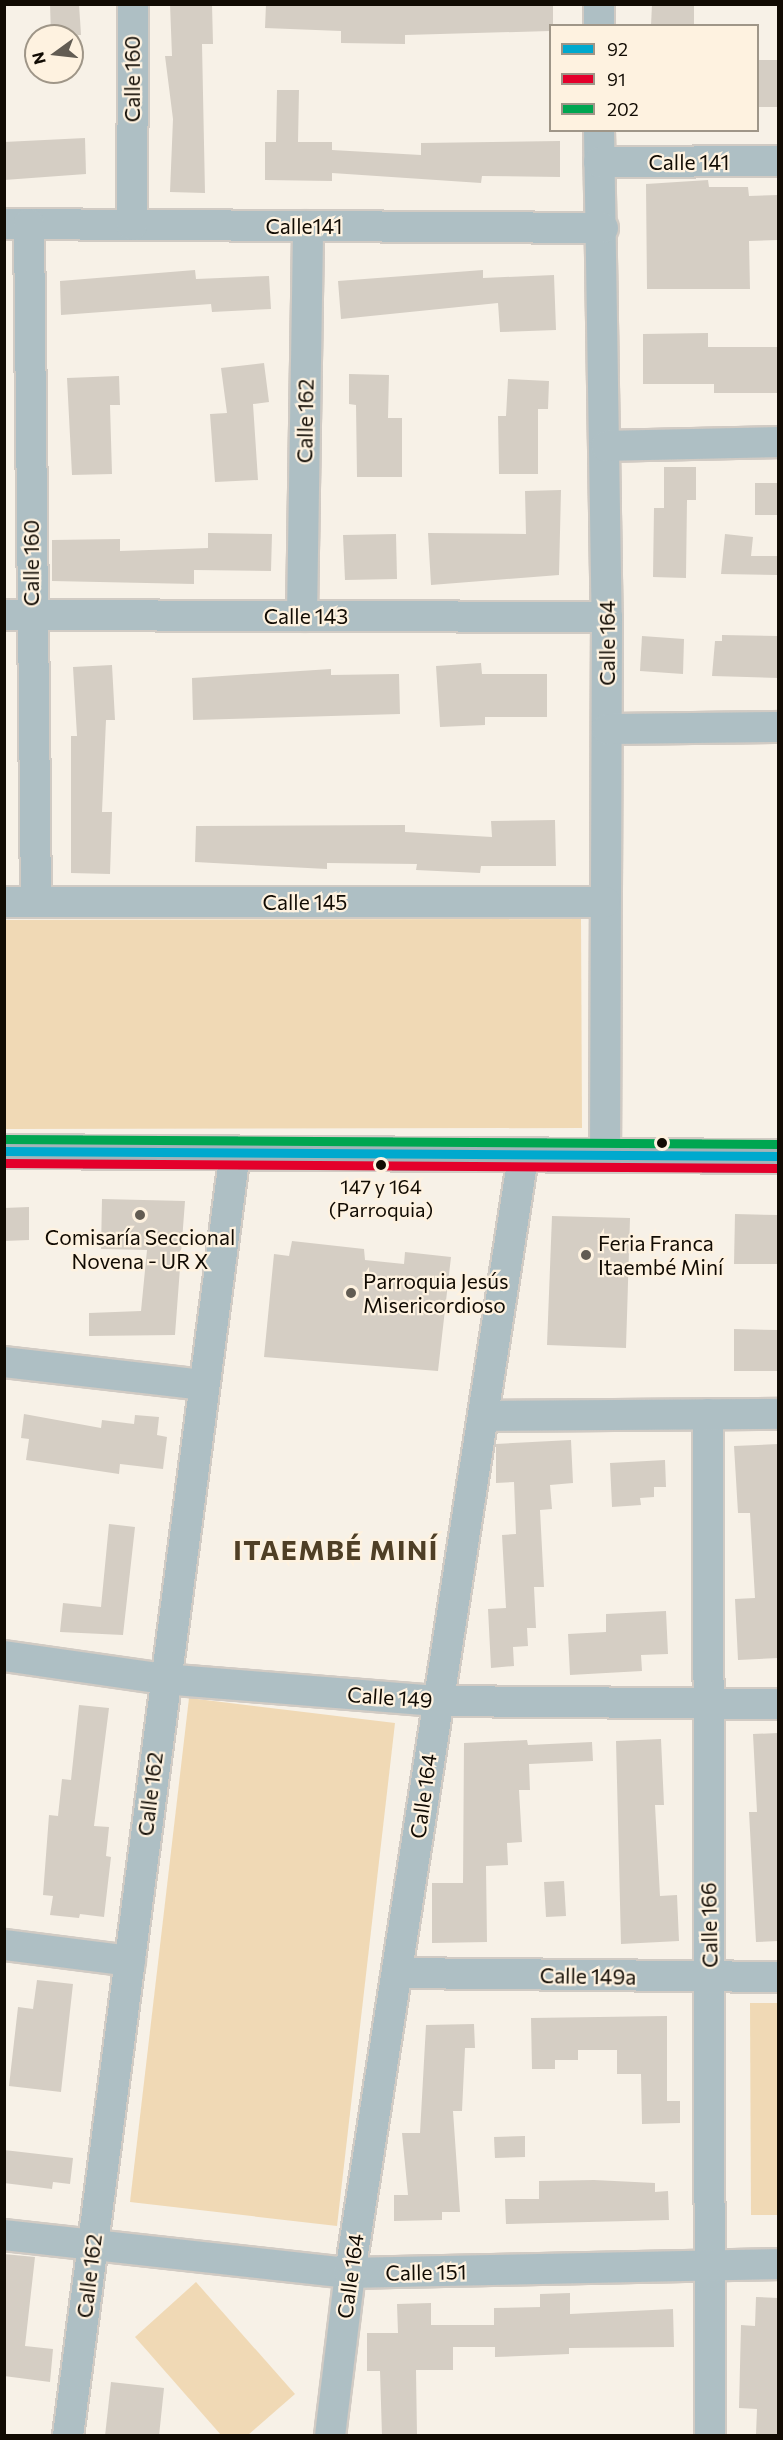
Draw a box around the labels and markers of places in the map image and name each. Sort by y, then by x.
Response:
unlabelled marker [656,1137,668,1149]
marker: 147 y 164 (Parroquia) [375,1159,387,1171]
place label: 147 y 164 (Parroquia) [329,1174,433,1221]
marker: Comisaría Seccional Novena - UR X [133,1208,147,1222]
place label: Comisaría Seccional Novena - UR X [45,1224,235,1274]
place label: Feria Franca Itaembé Miní [598,1230,723,1280]
marker: Feria Franca Itaembé Miní [579,1248,593,1262]
place label: Parroquia Jesús Misericordioso [363,1268,509,1318]
marker: Parroquia Jesús Misericordioso [344,1286,358,1300]

